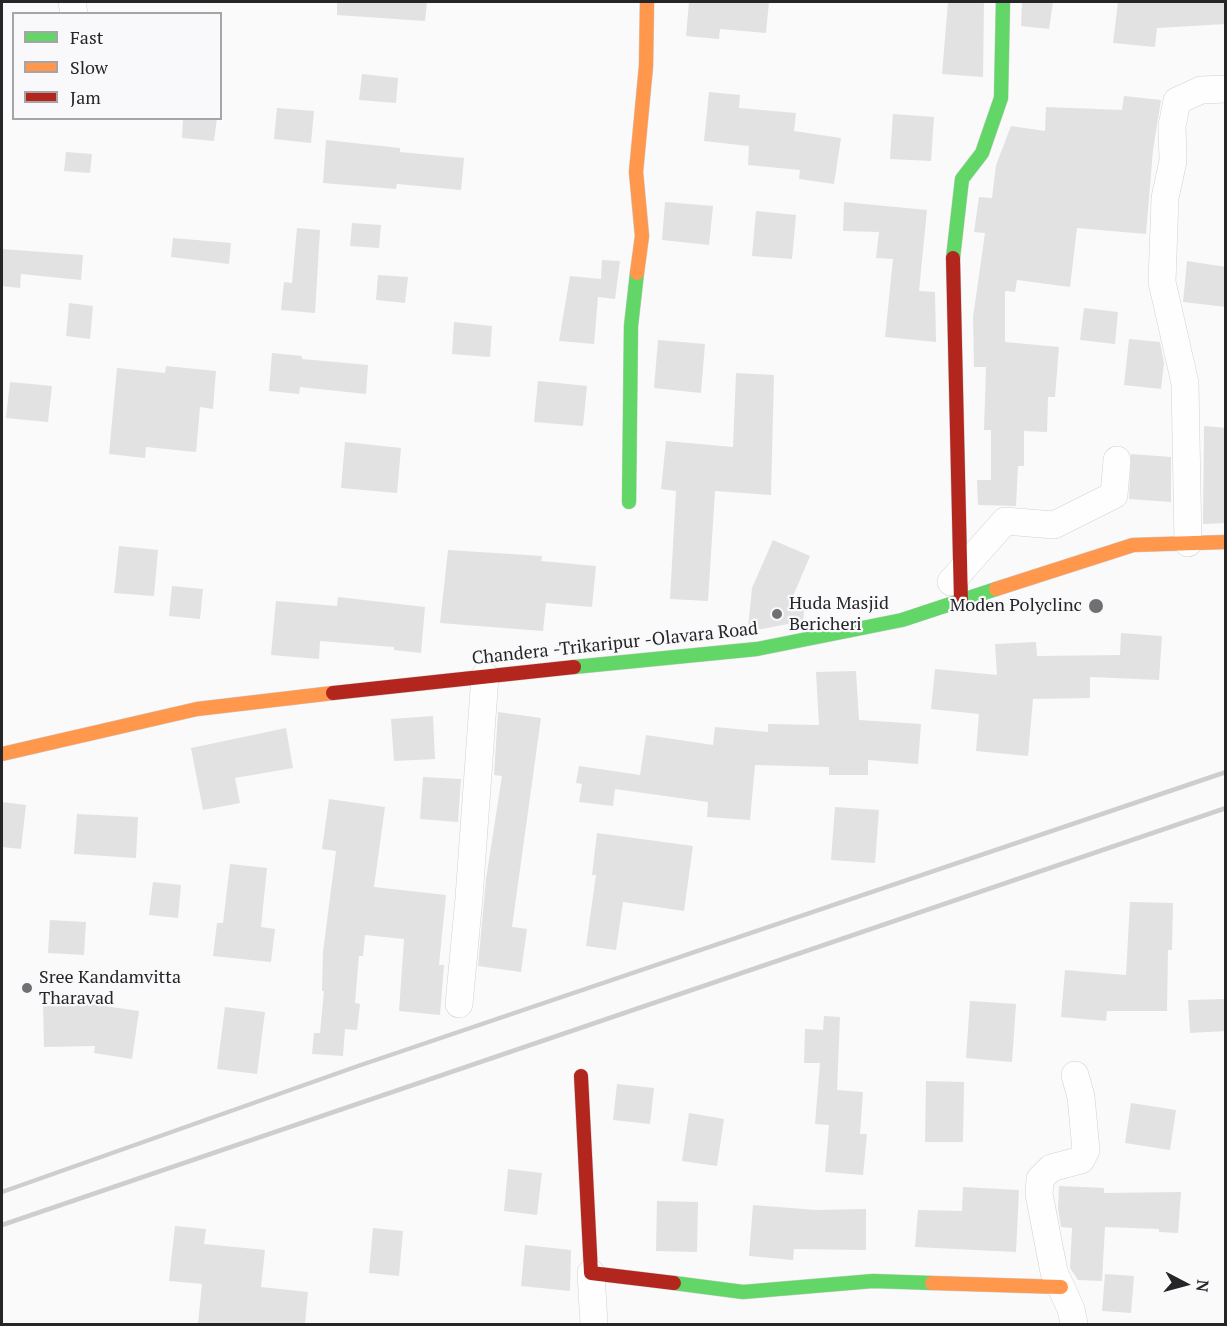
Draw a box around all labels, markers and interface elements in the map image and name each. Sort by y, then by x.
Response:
legend [12,12,222,120]
text: Fast [70,25,103,49]
text: Slow [70,55,108,79]
text: Jam [70,85,101,109]
place label: Huda Masjid Bericheri [789,593,889,636]
place label: Moden Polyclinc [950,595,1082,617]
marker: Moden Polyclinc [1087,597,1105,615]
marker: Huda Masjid Bericheri [770,607,784,621]
street label: Chandera -Trikaripur -Olavara Road [471,618,759,670]
place label: Sree Kandamvitta Tharavad [39,967,181,1010]
marker: Sree Kandamvitta Tharavad [20,981,34,995]
north arrow [1155,1254,1215,1314]
text: N [1191,1279,1214,1293]

